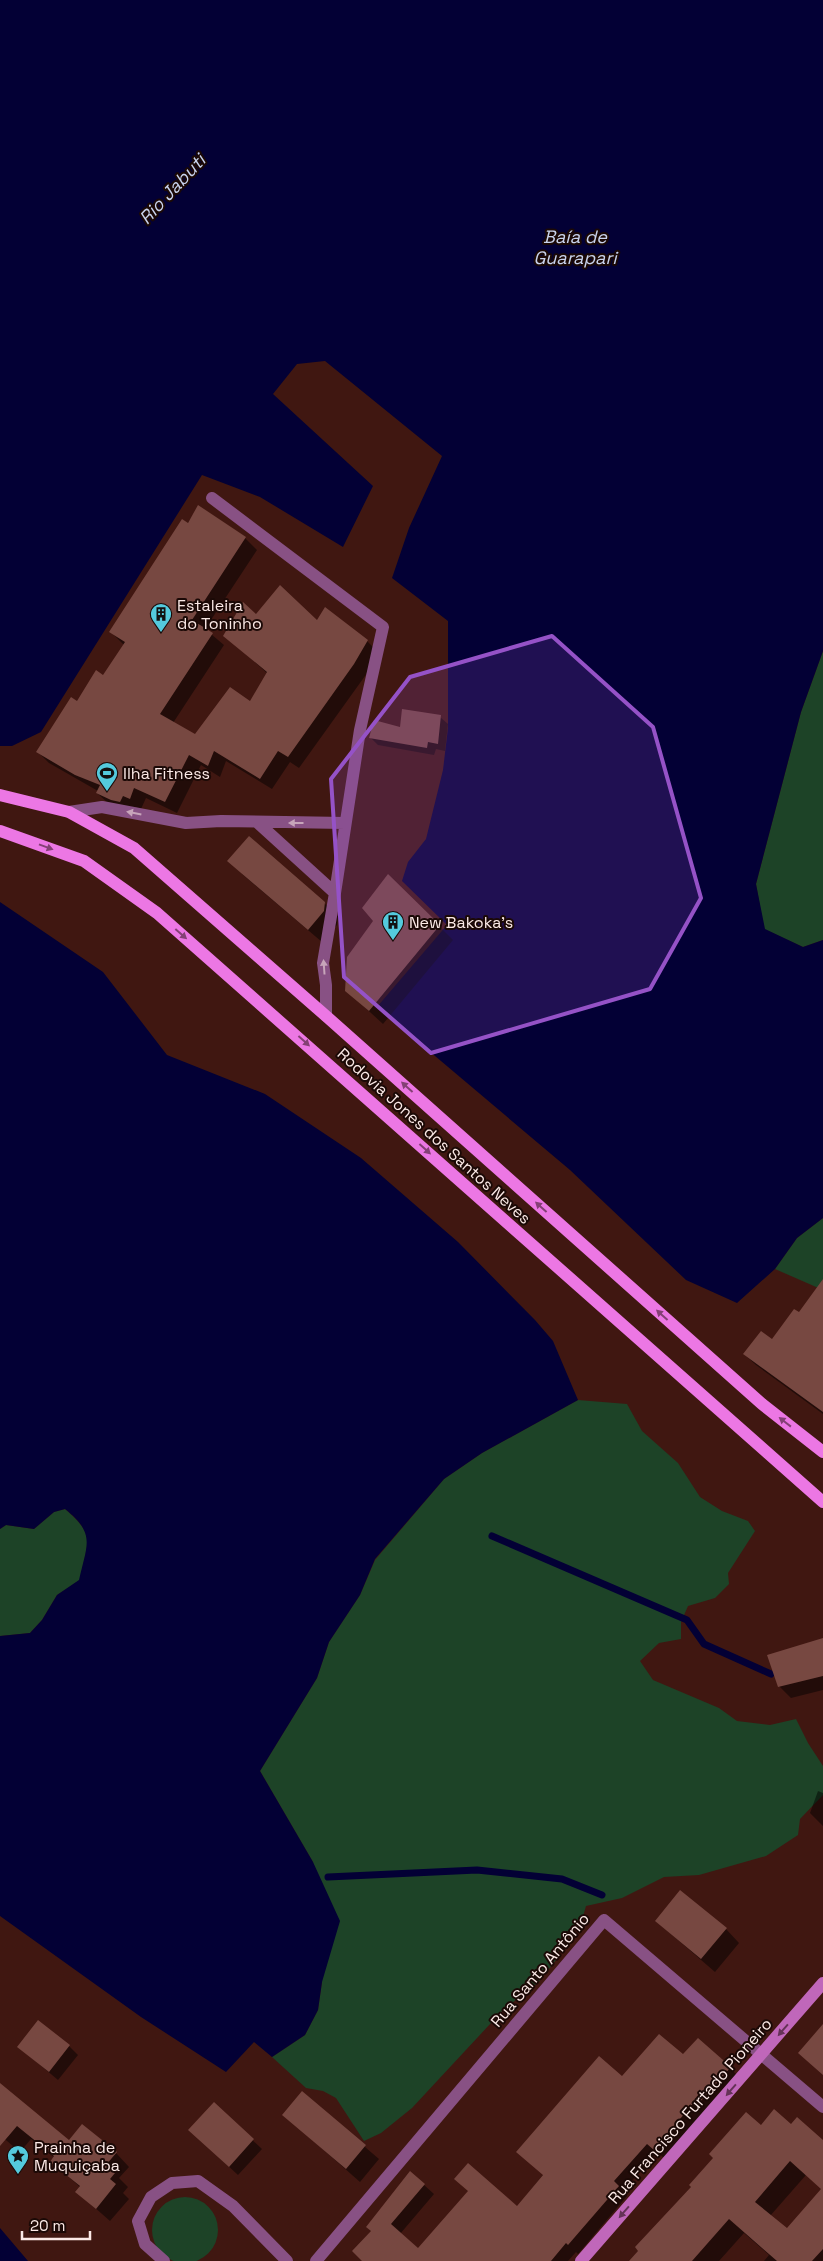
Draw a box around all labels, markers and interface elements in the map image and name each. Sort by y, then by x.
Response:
water label: Rio Jabuti [134,147,212,229]
water label: Baía de Guarapari [533,225,619,269]
place label: Estaleira do Toninho [177,595,262,634]
building icon: Estaleira do Toninho [149,602,173,633]
sports icon: Ilha Fitness [95,761,119,792]
place label: Ilha Fitness [123,763,210,784]
one-way arrow [127,809,142,817]
one-way arrow [288,819,304,827]
one-way arrow [39,843,54,851]
building icon: New Bakoka's [381,910,405,941]
place label: New Bakoka's [409,912,513,933]
one-way arrow [175,929,188,940]
one-way arrow [320,959,328,975]
one-way arrow [297,1036,310,1047]
street label: Rodovia Jones dos Santos Neves [333,1043,535,1229]
one-way arrow [400,1082,413,1093]
one-way arrow [419,1143,431,1155]
one-way arrow [535,1202,547,1213]
one-way arrow [656,1310,669,1321]
one-way arrow [779,1417,792,1428]
street label: Rua Santo Antônio [486,1909,594,2031]
street label: Rua Francisco Furtado Pioneiro [604,2014,776,2208]
one-way arrow [777,2023,789,2035]
one-way arrow [725,2083,737,2095]
place label: Prainha de Muquiçaba [34,2137,120,2176]
place icon: Prainha de Muquiçaba [6,2144,30,2175]
one-way arrow [618,2206,629,2219]
scale bar [22,2208,90,2240]
text: 20 m [30,2216,65,2235]

